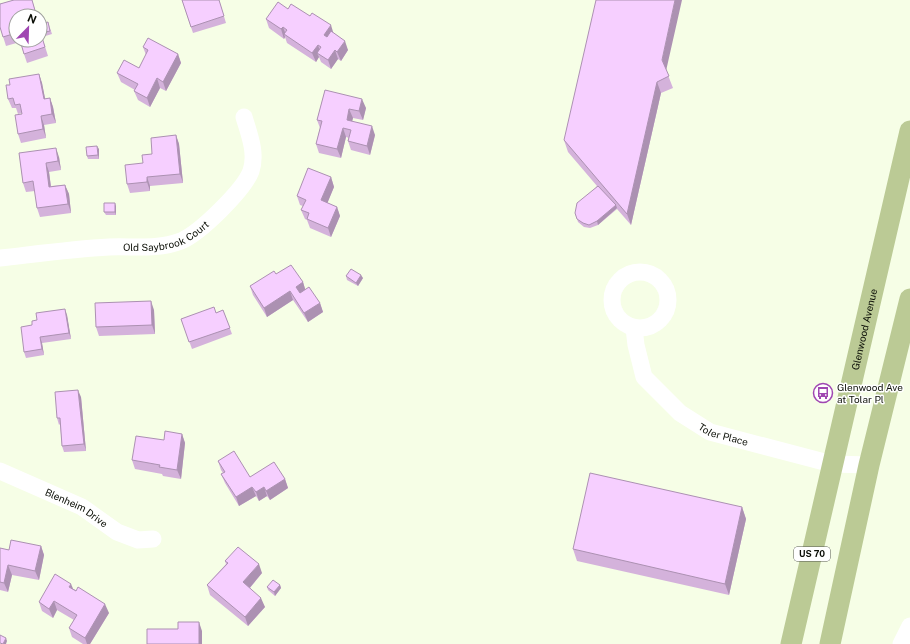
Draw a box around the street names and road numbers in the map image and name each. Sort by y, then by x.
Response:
street label: Old Saybrook Court [123,218,211,253]
street label: Glenwood Avenue [849,287,879,371]
street label: Toler Place [696,420,750,448]
street label: Blenheim Drive [43,486,111,530]
road number: US 70 [794,547,830,561]

